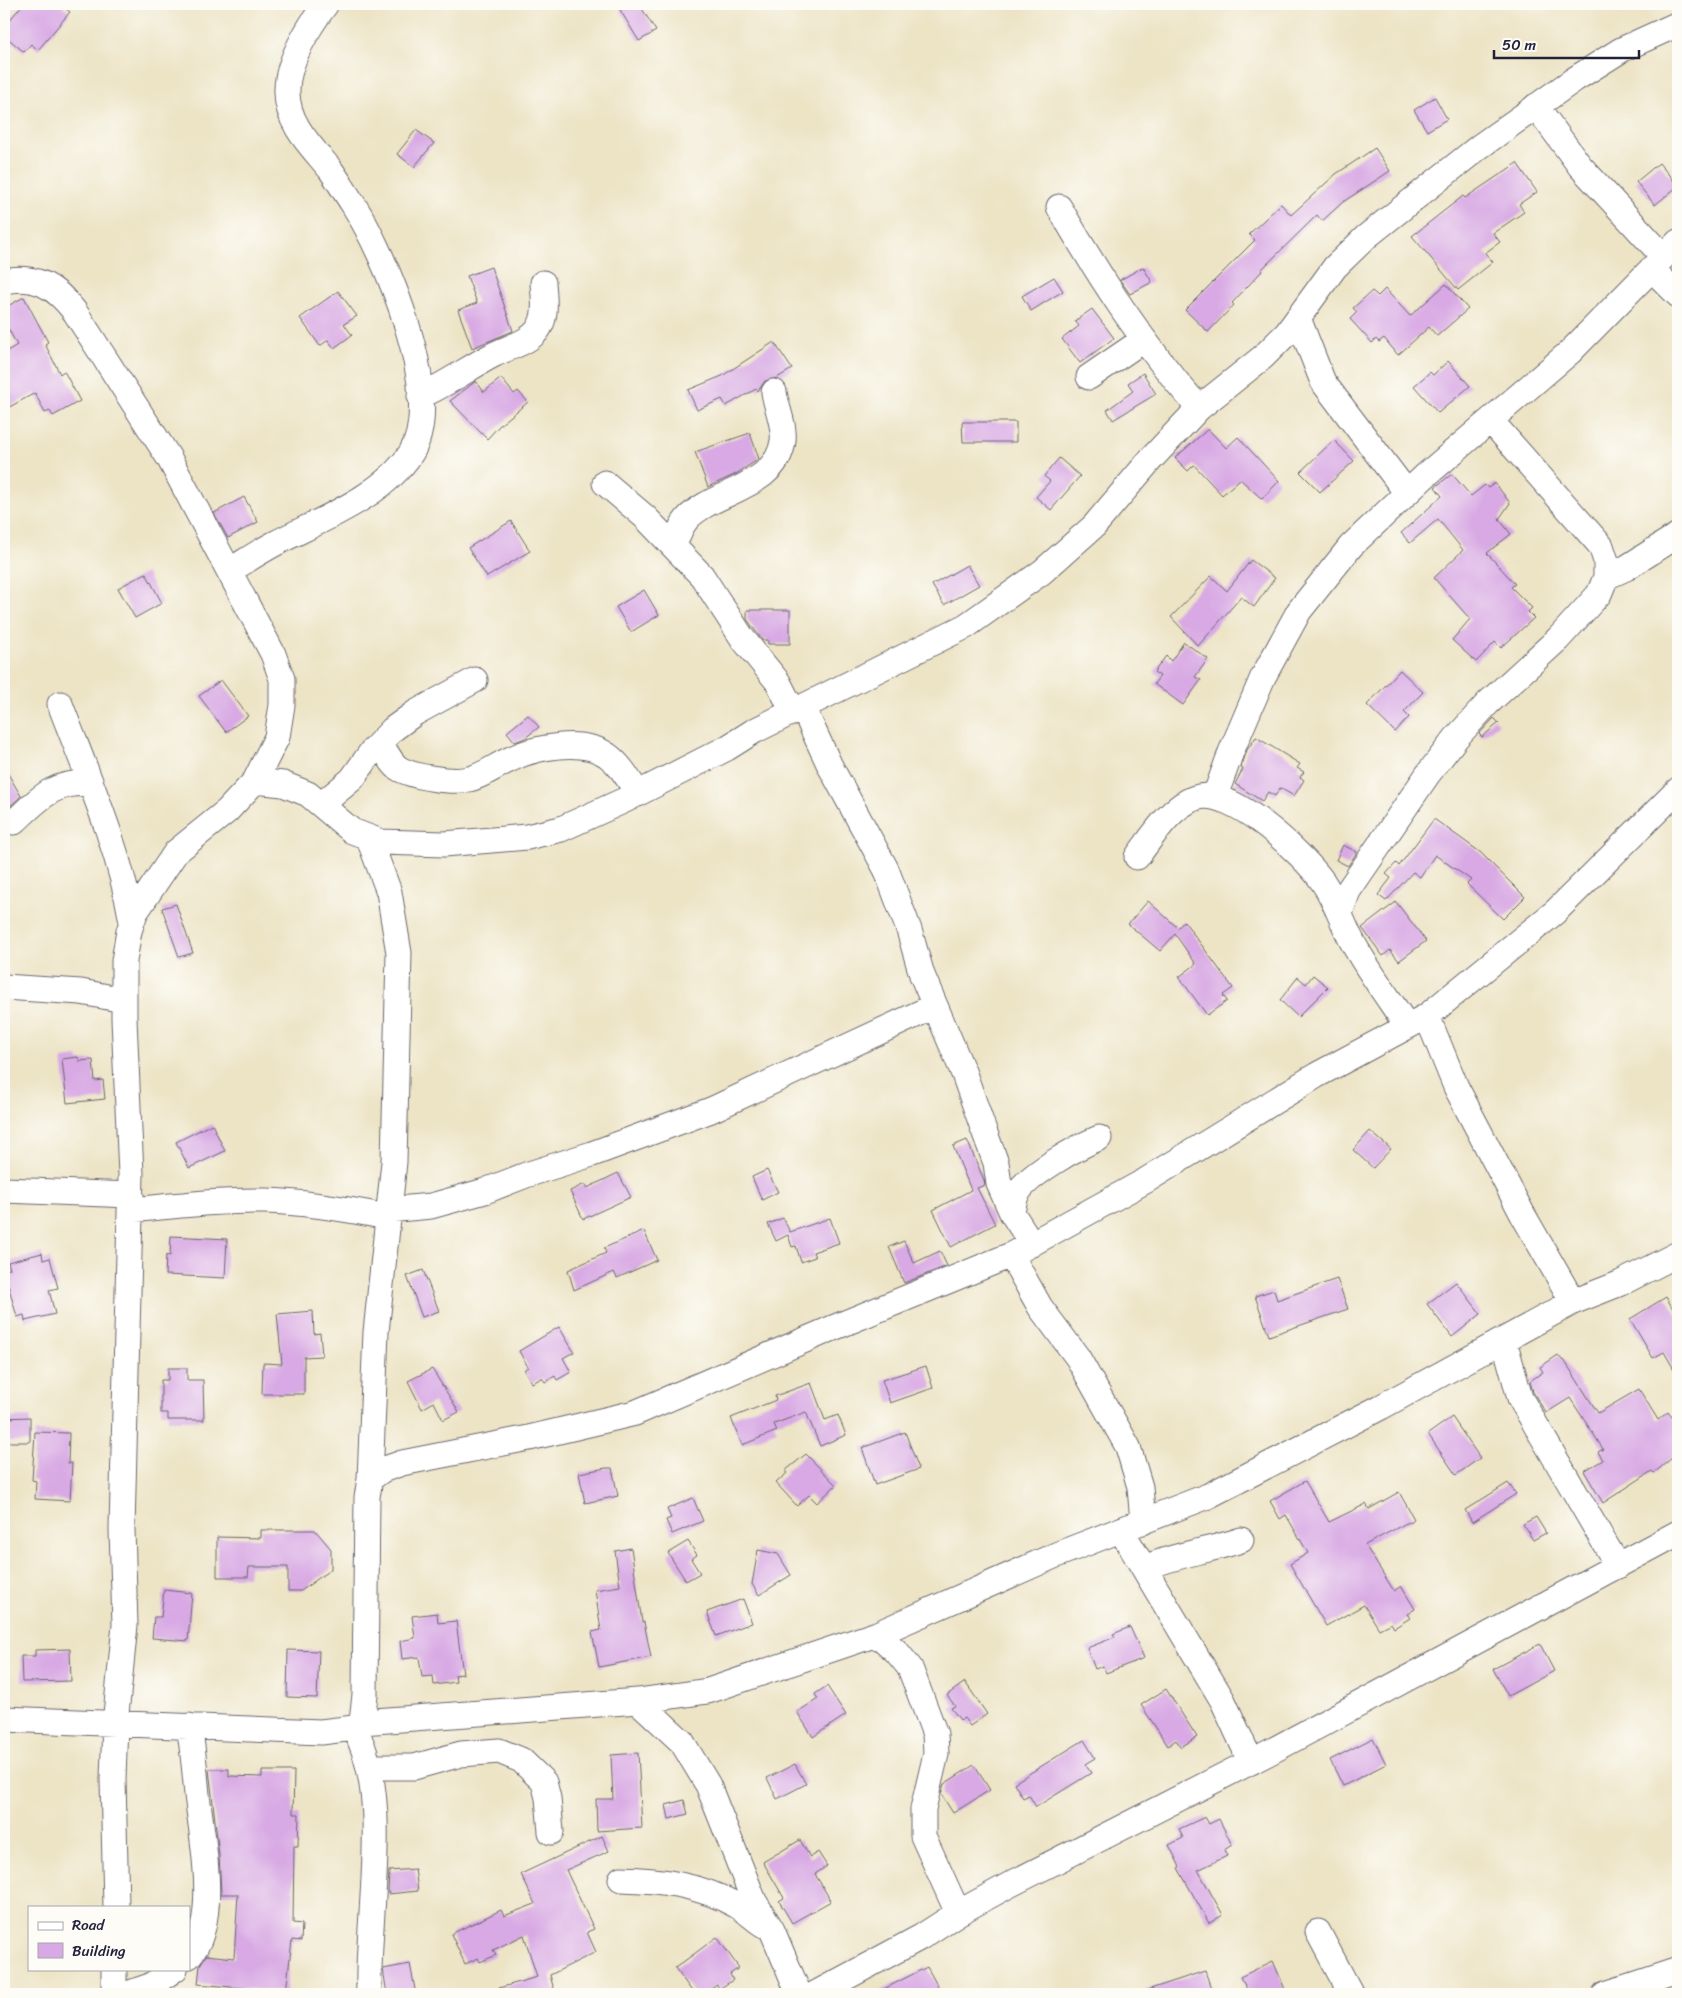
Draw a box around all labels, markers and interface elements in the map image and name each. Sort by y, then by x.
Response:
scale bar [1494,28,1640,60]
text: 50 m [1502,32,1537,58]
legend [28,1906,190,1970]
text: Road [72,1912,105,1938]
text: Building [72,1938,126,1964]

